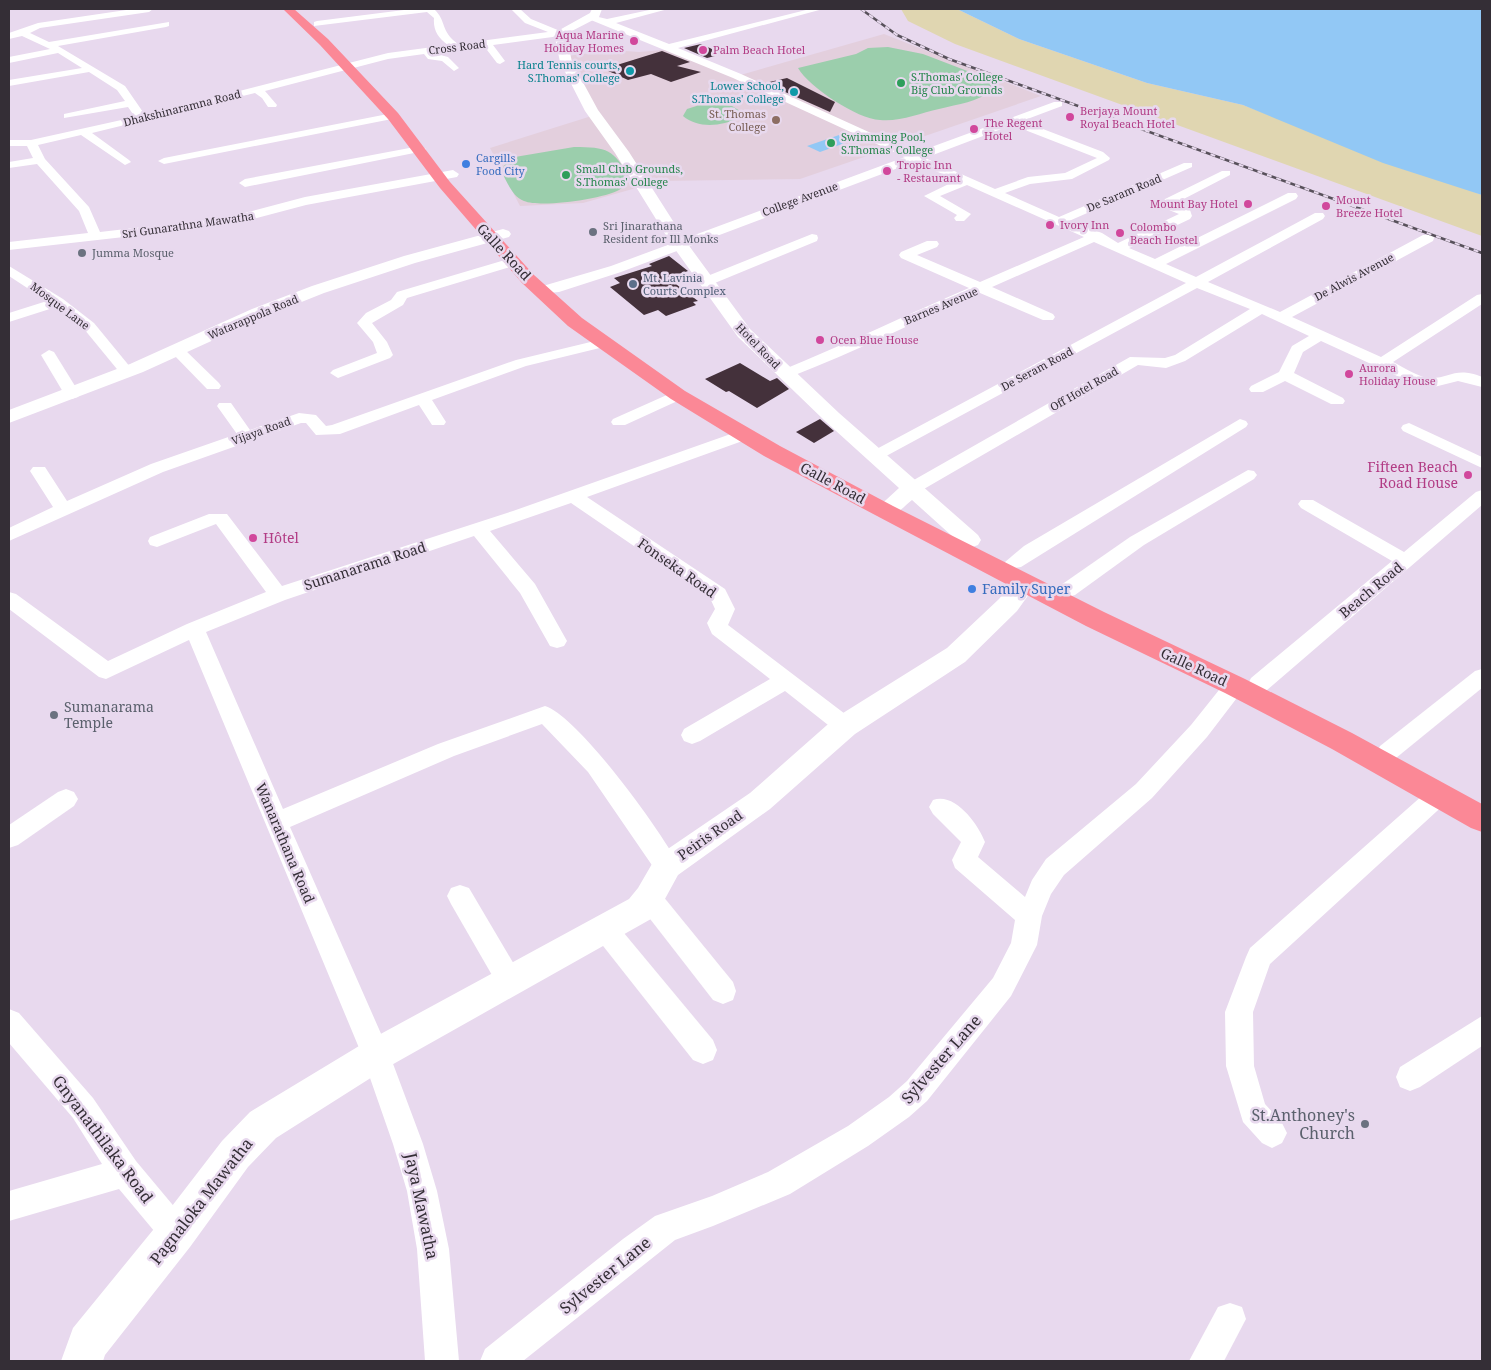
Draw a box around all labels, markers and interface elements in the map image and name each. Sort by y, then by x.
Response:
place label: Aqua Marine Holiday Homes [544,27,624,55]
marker: Aqua Marine Holiday Homes [628,35,640,47]
street label: Cross Road [427,36,487,57]
place label: Palm Beach Hotel [713,42,806,57]
marker: Palm Beach Hotel [697,44,709,56]
place label: Hard Tennis courts, S.Thomas' College [517,57,620,85]
marker: Hard Tennis courts, S.Thomas' College [624,65,636,77]
place label: S.Thomas' College Big Club Grounds [911,69,1003,97]
marker: S.Thomas' College Big Club Grounds [895,77,907,89]
place label: Lower School, S.Thomas' College [692,78,784,106]
street label: Dhakshinaramna Road [122,86,242,129]
marker: Lower School, S.Thomas' College [788,86,800,98]
place label: Berjaya Mount Royal Beach Hotel [1080,103,1175,131]
place label: St. Thomas College [709,106,766,134]
marker: Berjaya Mount Royal Beach Hotel [1064,111,1076,123]
marker: St. Thomas College [770,114,782,126]
place label: The Regent Hotel [984,115,1042,143]
marker: The Regent Hotel [968,123,980,135]
place label: Swimming Pool, S.Thomas' College [841,129,933,157]
marker: Swimming Pool, S.Thomas' College [825,137,837,149]
place label: Cargills Food City [476,150,526,178]
place label: Tropic Inn - Restaurant [897,157,961,185]
marker: Cargills Food City [460,158,472,170]
place label: Small Club Grounds, S.Thomas' College [576,161,683,189]
marker: Tropic Inn - Restaurant [881,165,893,177]
marker: Small Club Grounds, S.Thomas' College [560,169,572,181]
street label: De Saram Road [1084,170,1164,215]
street label: College Avenue [760,178,840,219]
place label: Mount Breeze Hotel [1336,192,1403,220]
place label: Mount Bay Hotel [1150,196,1239,211]
marker: Mount Bay Hotel [1242,198,1254,210]
marker: Mount Breeze Hotel [1320,200,1332,212]
street label: Sri Gunarathna Mawatha [121,208,255,241]
place label: Ivory Inn [1060,217,1109,232]
place label: Sri Jinarathana Resident for Ill Monks [603,218,718,246]
street label: Galle Road [473,219,536,285]
marker: Ivory Inn [1044,219,1056,231]
place label: Colombo Beach Hostel [1130,219,1198,247]
marker: Sri Jinarathana Resident for Ill Monks [587,226,599,238]
marker: Colombo Beach Hostel [1114,227,1126,239]
place label: Jumma Mosque [91,245,174,260]
marker: Jumma Mosque [76,247,88,259]
street label: De Alwis Avenue [1311,249,1396,304]
place label: Mt. Lavinia Courts Complex [643,270,727,298]
marker: Mt. Lavinia Courts Complex [627,278,639,290]
street label: Mosque Lane [28,279,93,333]
street label: Barnes Avenue [902,283,980,328]
street label: Watarappola Road [205,291,301,342]
street label: Hotel Road [733,320,784,372]
place label: Ocen Blue House [830,332,919,347]
marker: Ocen Blue House [814,334,826,346]
street label: De Seram Road [998,343,1076,394]
place label: Aurora Holiday House [1359,360,1436,388]
street label: Off Hotel Road [1047,363,1121,414]
marker: Aurora Holiday House [1343,368,1355,380]
street label: Vijaya Road [229,413,293,448]
street label: Galle Road [797,457,870,508]
place label: Fifteen Beach Road House [1367,457,1458,492]
marker: Fifteen Beach Road House [1462,469,1474,481]
place label: Hôtel [263,528,300,547]
marker: Hôtel [247,532,259,544]
street label: Fonseka Road [634,533,721,602]
street label: Sumanarama Road [301,537,429,594]
street label: Beach Road [1335,557,1407,622]
place label: Family Super [982,579,1071,598]
marker: Family Super [966,583,978,595]
street label: Galle Road [1158,643,1231,690]
place label: Sumanarama Temple [64,697,154,732]
marker: Sumanarama Temple [48,709,60,721]
street label: Wanarathana Road [252,780,319,906]
street label: Peiris Road [673,805,746,864]
street label: Sylvester Lane [896,1010,986,1108]
street label: Gnyanathilaka Road [48,1071,158,1208]
place label: St.Anthoney's Church [1251,1104,1355,1144]
marker: St.Anthoney's Church [1359,1118,1371,1130]
street label: Pagnaloka Mawatha [145,1133,257,1269]
street label: Jaya Mawatha [400,1150,444,1261]
street label: Sylvester Lane [555,1231,655,1319]

